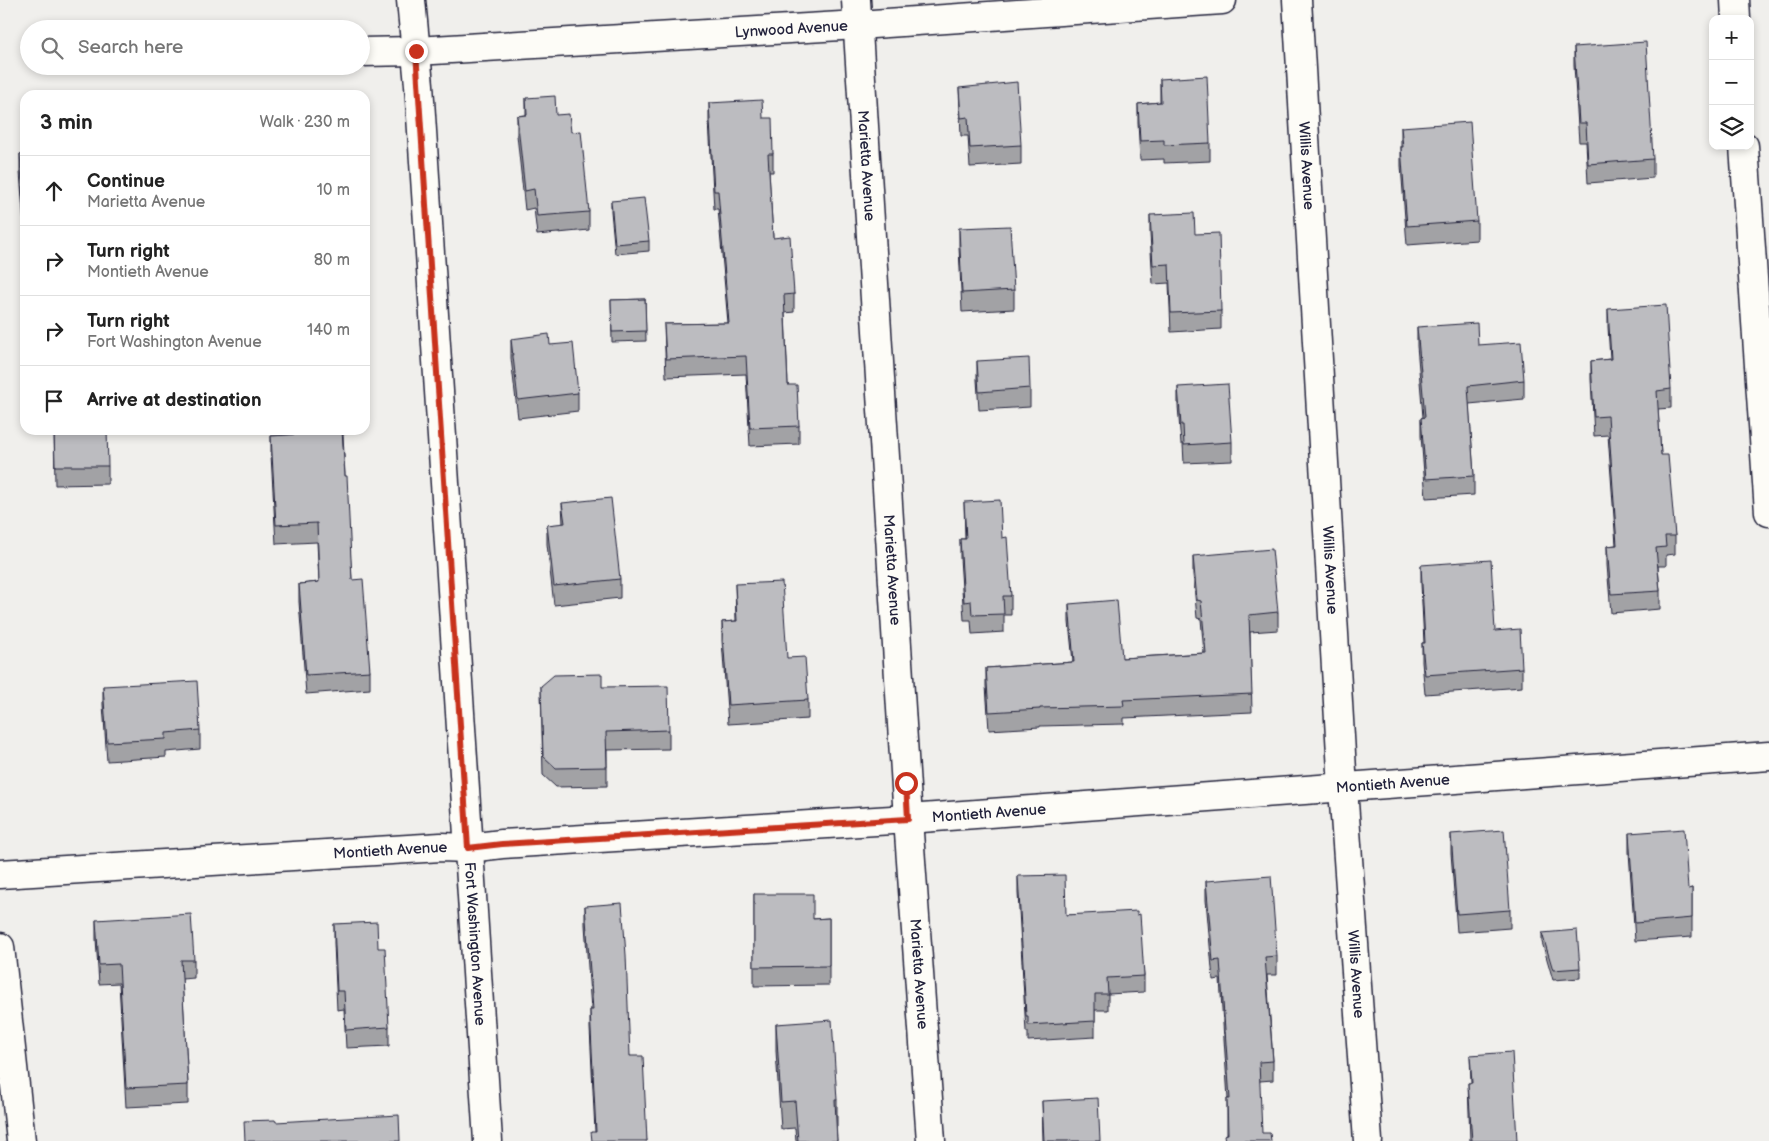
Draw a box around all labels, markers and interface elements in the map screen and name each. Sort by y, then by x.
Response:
map controls [1709,15,1754,150]
button: + [1709,15,1754,60]
street label: Lynwood Avenue [734,17,849,42]
search box [20,20,370,75]
icon: search [38,34,66,62]
text: Search here [78,36,183,59]
route end [405,40,428,63]
button: − [1709,60,1754,105]
button: layers [1709,105,1754,150]
text: 3 min [40,110,93,135]
street label: Marietta Avenue [853,110,879,222]
text: Walk · 230 m [260,113,350,132]
street label: Willis Avenue [1294,121,1318,211]
text: Continue [87,170,165,193]
icon: ahead [40,177,68,205]
text: 10 m [317,181,350,200]
text: Marietta Avenue [87,193,205,212]
text: Turn right [87,240,170,263]
icon: right [40,247,68,275]
text: 80 m [314,251,350,270]
text: Montieth Avenue [87,263,209,282]
text: Turn right [87,310,170,333]
icon: right [40,317,68,345]
text: 140 m [307,321,350,340]
text: Fort Washington Avenue [87,333,262,352]
icon: arrive [40,387,68,415]
text: Arrive at destination [87,389,262,412]
street label: Marietta Avenue [879,514,905,626]
street label: Willis Avenue [1318,525,1342,615]
street label: Montieth Avenue [1335,770,1451,798]
route start [895,772,918,795]
street label: Montieth Avenue [931,800,1047,827]
street label: Montieth Avenue [333,838,448,864]
street label: Fort Washington Avenue [460,861,489,1026]
street label: Marietta Avenue [905,918,932,1030]
street label: Willis Avenue [1343,929,1368,1019]

